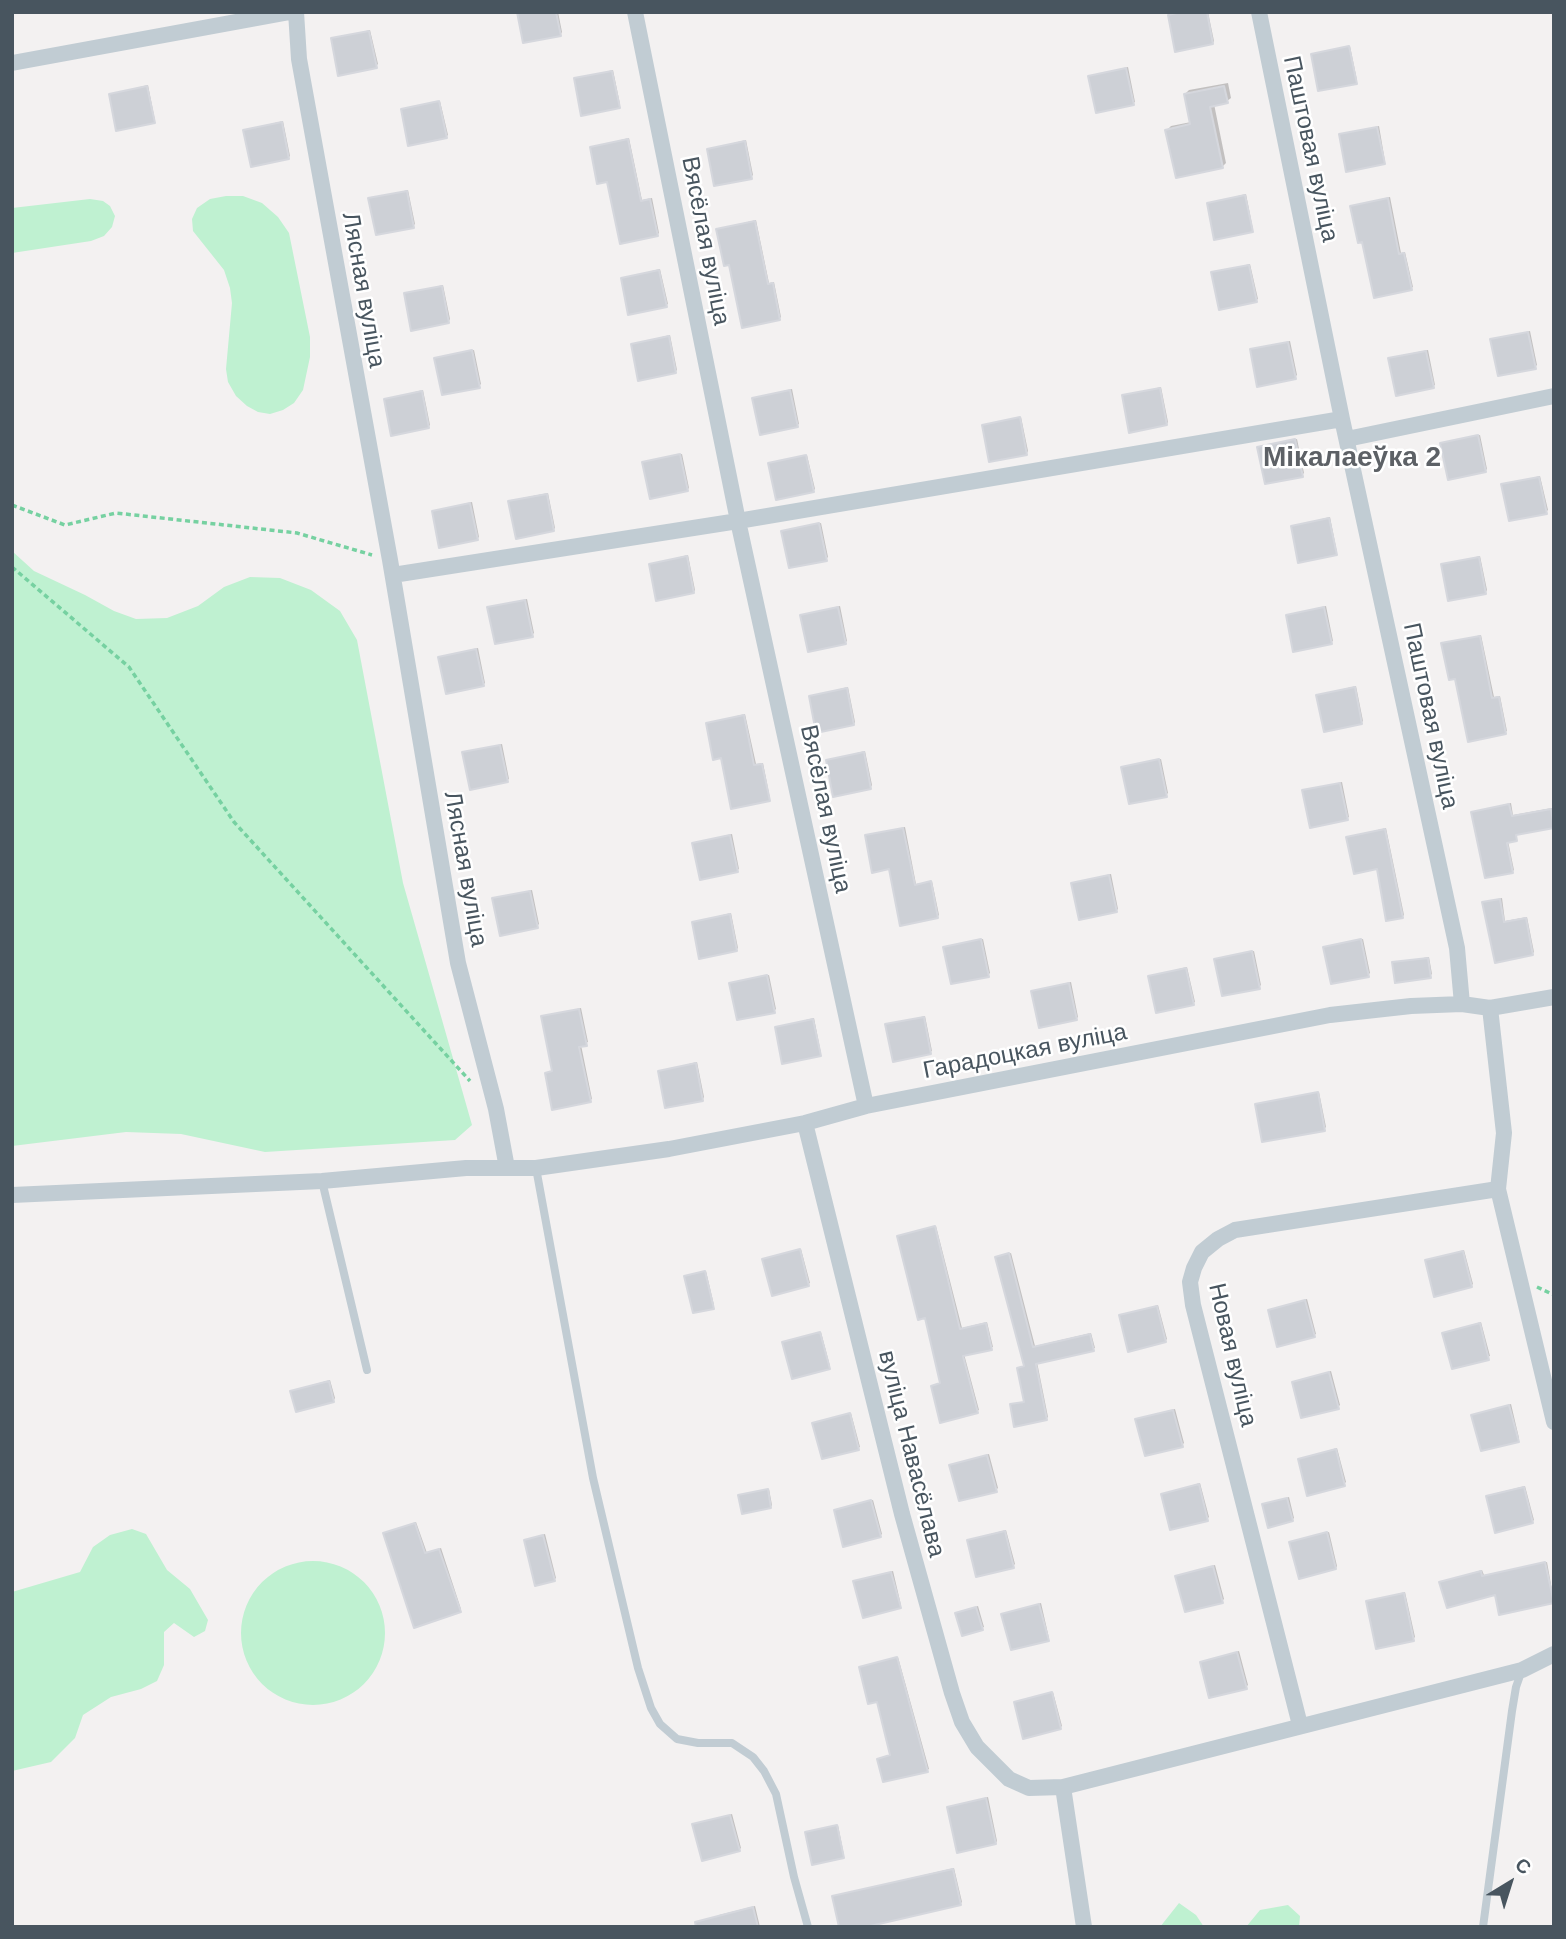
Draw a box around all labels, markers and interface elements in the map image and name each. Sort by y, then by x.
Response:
street label: Паштовая вуліца [1276,53,1344,245]
street label: Вясёлая вуліца [675,154,735,328]
street label: Лясная вуліца [335,210,391,370]
district label: Мікалаеўка 2 [1263,441,1441,475]
street label: Паштовая вуліца [1396,620,1464,812]
street label: Вясёлая вуліца [793,722,857,896]
street label: Лясная вуліца [437,789,493,949]
street label: Гарадоцкая вуліца [921,1018,1129,1086]
street label: Новая вуліца [1202,1280,1262,1430]
street label: вуліца Навасёлава [871,1348,951,1560]
north arrow [1475,1848,1545,1918]
text: С [1511,1854,1535,1879]

